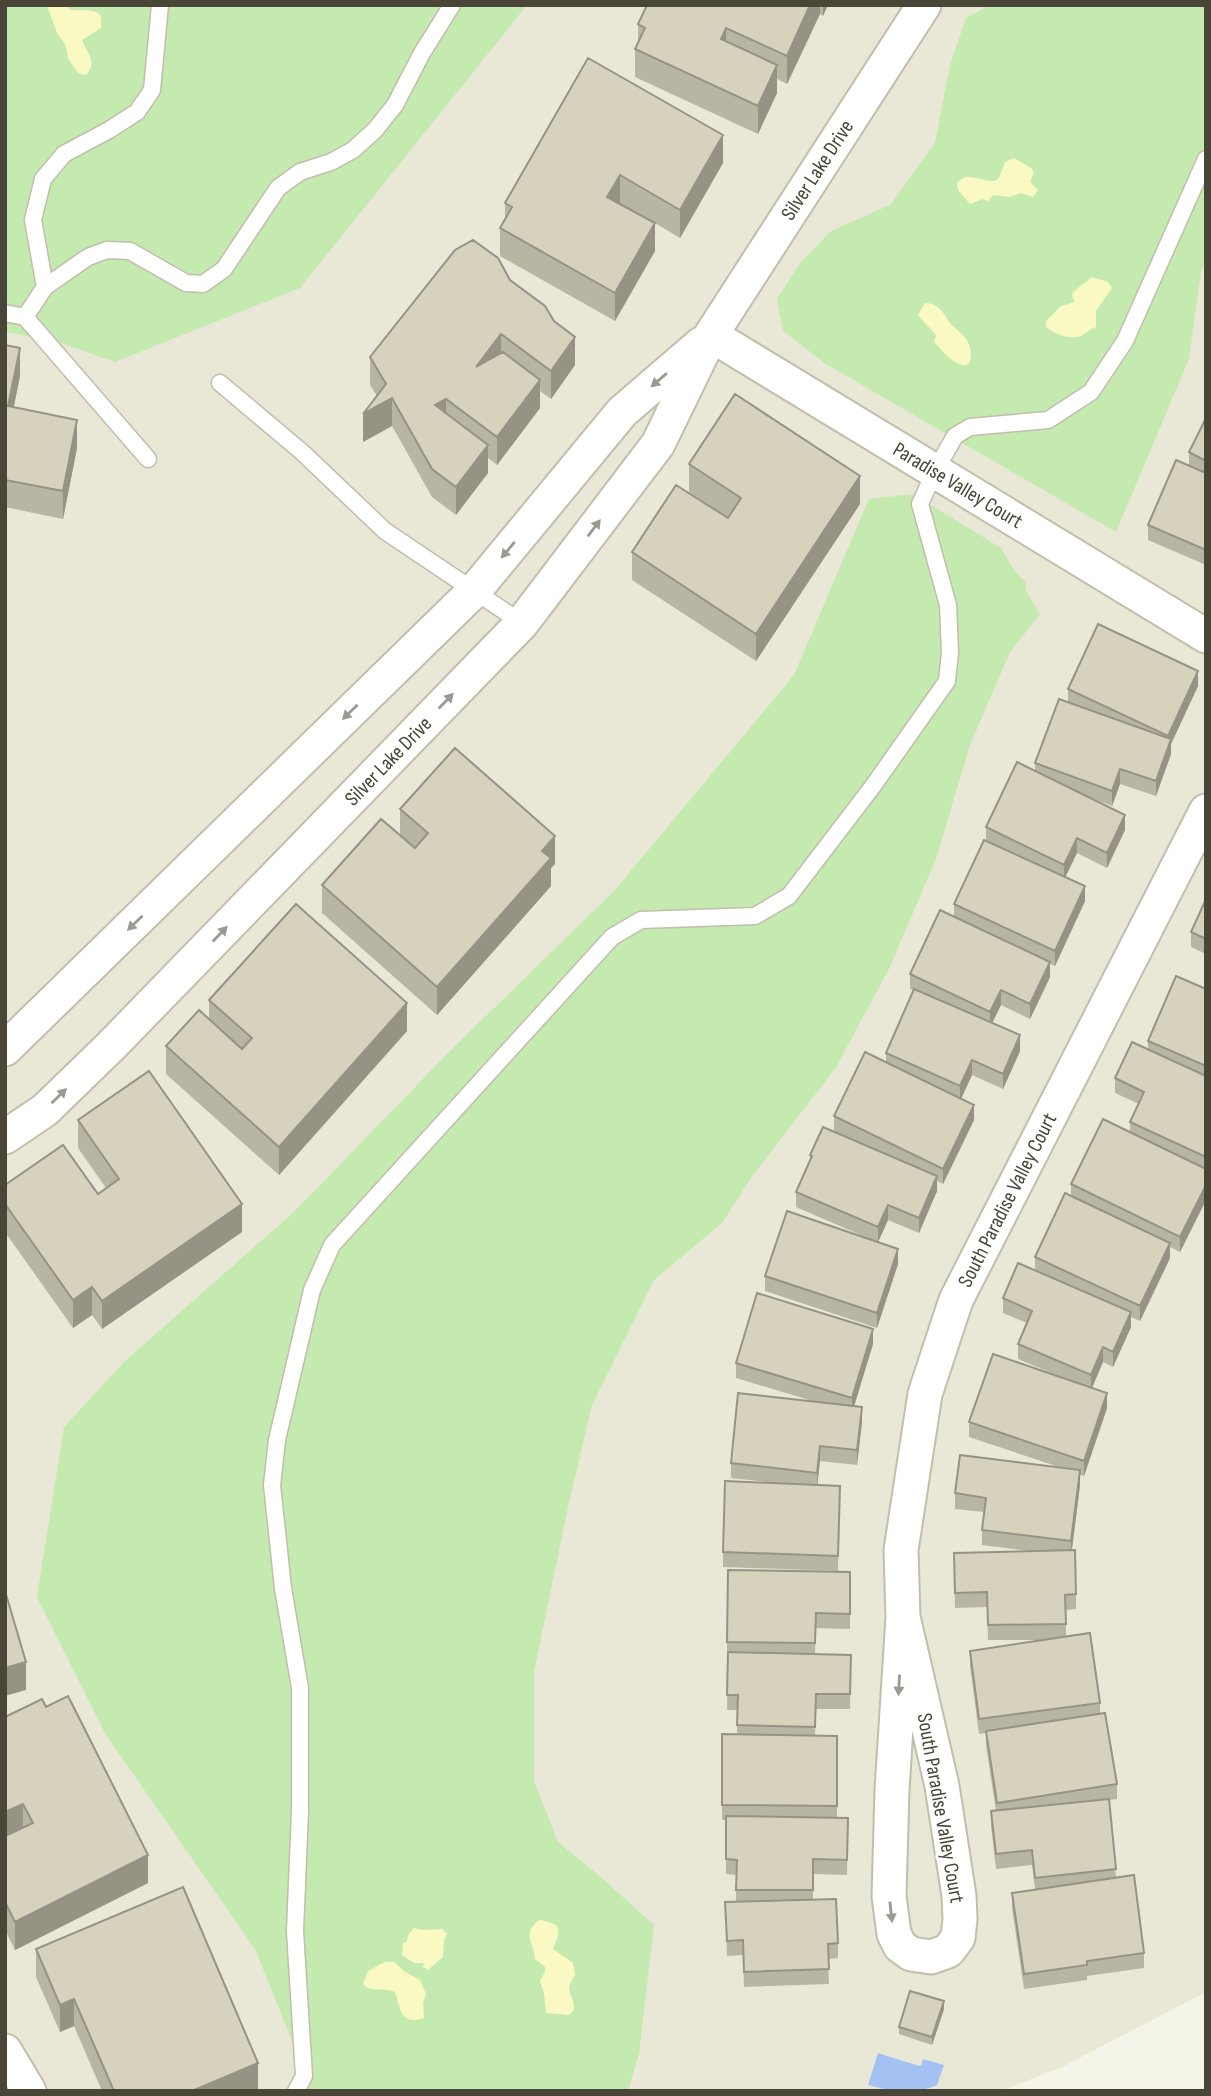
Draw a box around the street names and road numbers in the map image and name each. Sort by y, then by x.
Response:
street label: Silver Lake Drive [776,115,859,225]
street label: Paradise Valley Court [888,437,1027,534]
street label: Silver Lake Drive [340,711,437,811]
street label: South Paradise Valley Court [953,1109,1062,1292]
street label: South Paradise Valley Court [912,1711,970,1905]

